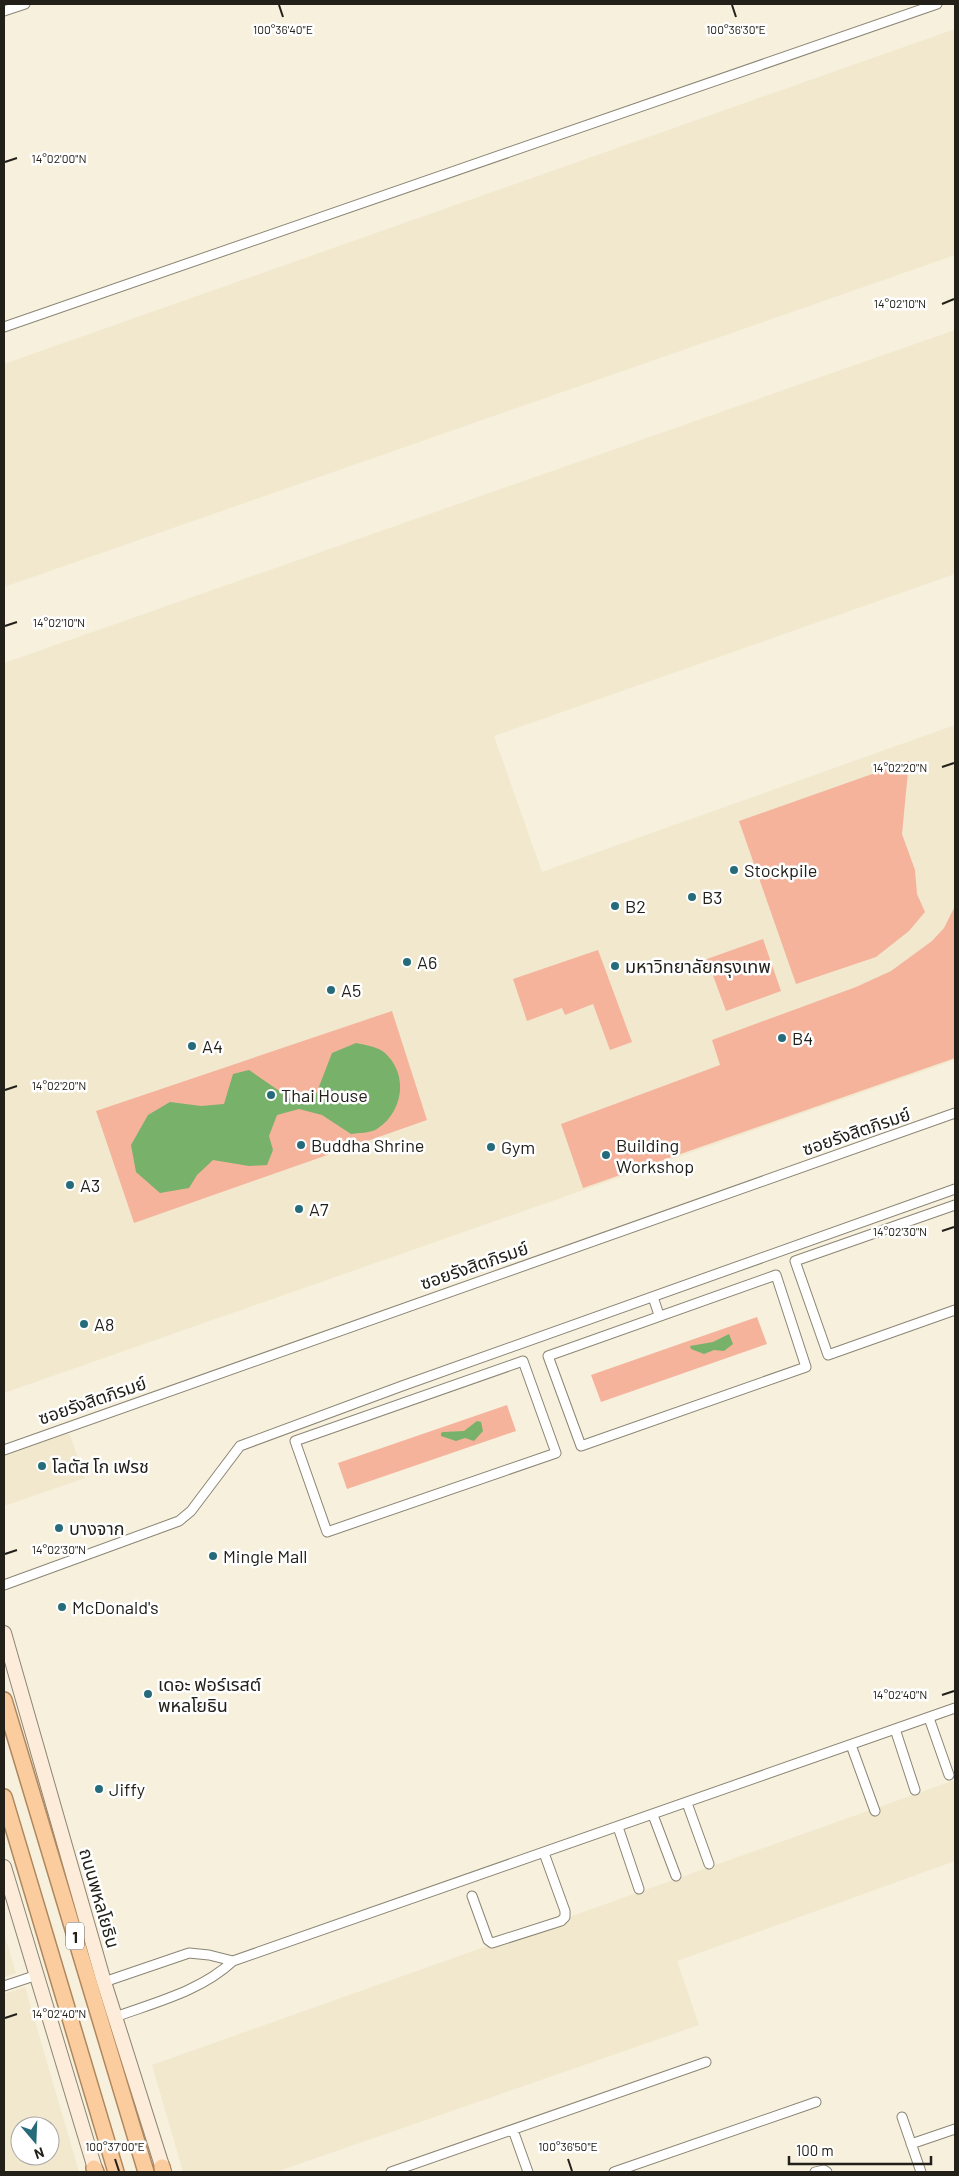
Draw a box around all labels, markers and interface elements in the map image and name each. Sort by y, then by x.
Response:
text: 100°36'40"E [253,22,313,36]
text: 100°36'30"E [706,22,766,36]
text: 14°02'00"N [31,151,87,165]
text: 14°02'10"N [874,296,926,310]
text: 14°02'10"N [33,615,85,629]
text: 14°02'20"N [873,760,927,774]
place label: Stockpile [744,859,817,881]
marker: Stockpile [728,864,740,876]
place label: B3 [702,886,723,908]
marker: B3 [686,891,698,903]
place label: B2 [625,895,646,917]
marker: B2 [609,900,621,912]
place label: A6 [417,951,437,973]
place label: มหาวิทยาลัยกรุงเทพ [625,955,771,978]
marker: A6 [401,956,413,968]
marker: มหาวิทยาลัยกรุงเทพ [609,960,621,972]
place label: A5 [341,979,361,1001]
marker: A5 [325,984,337,996]
place label: B4 [792,1027,813,1049]
marker: B4 [776,1032,788,1044]
place label: A4 [202,1035,223,1057]
marker: A4 [186,1040,198,1052]
text: 14°02'20"N [32,1078,86,1092]
place label: Thai House [281,1084,368,1106]
marker: Thai House [265,1089,277,1101]
street label: ซอยรังสิตภิรมย์ [799,1102,913,1160]
place label: Buddha Shrine [311,1134,424,1156]
place label: Building Workshop [616,1134,694,1177]
place label: Gym [501,1136,535,1158]
marker: Buddha Shrine [295,1139,307,1151]
marker: Gym [485,1141,497,1153]
marker: Building Workshop [600,1149,612,1161]
place label: A3 [80,1174,100,1196]
marker: A3 [64,1179,76,1191]
place label: A7 [309,1198,329,1220]
marker: A7 [293,1203,305,1215]
text: 14°02'30"N [873,1224,927,1238]
street label: ซอยรังสิตภิรมย์ [417,1236,531,1294]
place label: A8 [94,1313,114,1335]
marker: A8 [78,1318,90,1330]
street label: ซอยรังสิตภิรมย์ [35,1371,149,1429]
place label: โลตัส โก เฟรช [52,1455,149,1477]
marker: โลตัส โก เฟรช [36,1460,48,1472]
place label: บางจาก [69,1517,125,1539]
marker: บางจาก [53,1522,65,1534]
text: 14°02'30"N [32,1542,86,1556]
place label: Mingle Mall [223,1545,307,1567]
marker: Mingle Mall [207,1550,219,1562]
place label: McDonald's [72,1596,159,1618]
marker: McDonald's [56,1601,68,1613]
place label: เดอะ ฟอร์เรสต์ พหลโยธิน [158,1673,261,1716]
text: 14°02'40"N [873,1687,927,1701]
marker: เดอะ ฟอร์เรสต์ พหลโยธิน [142,1688,154,1700]
place label: Jiffy [109,1778,145,1800]
marker: Jiffy [93,1783,105,1795]
street label: ถนนพหลโยธิน [75,1846,125,1950]
road number: 1 [66,1922,84,1950]
text: 14°02'40"N [32,2006,86,2020]
north arrow [10,2116,60,2166]
scale bar [789,2134,932,2166]
text: 100°37'00"E [85,2139,145,2153]
text: 100°36'50"E [538,2139,598,2153]
text: 100 m [796,2141,834,2159]
text: N [32,2144,47,2163]

